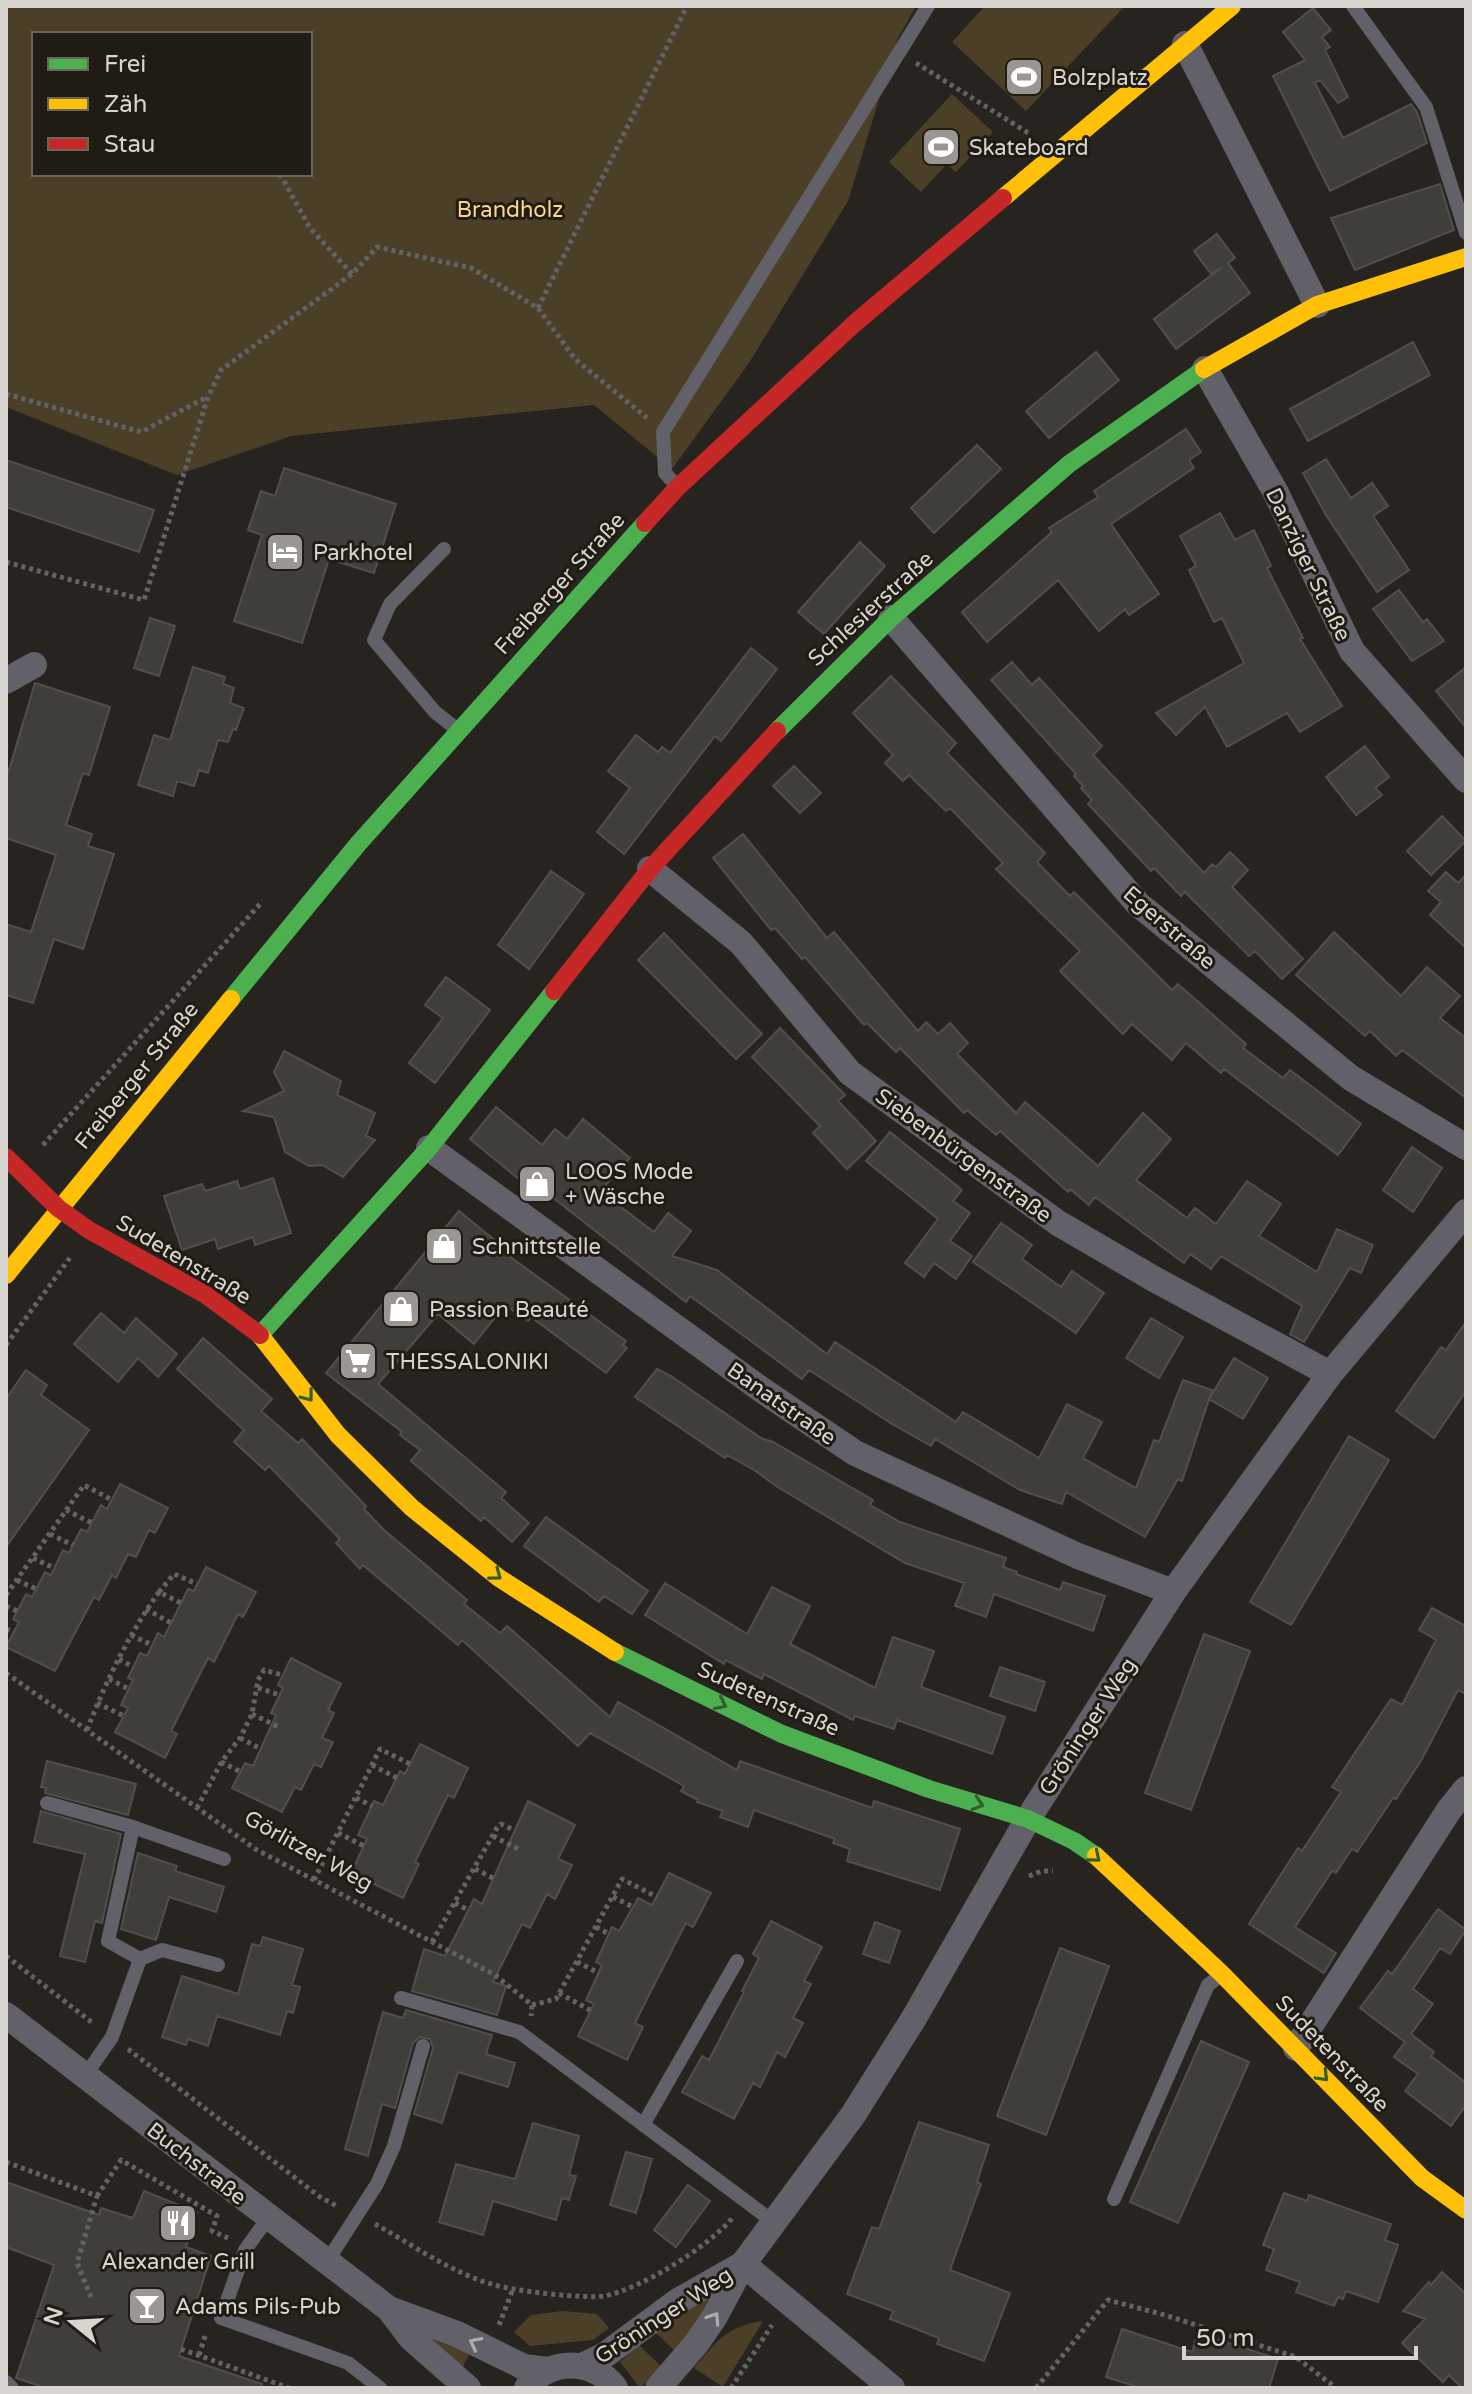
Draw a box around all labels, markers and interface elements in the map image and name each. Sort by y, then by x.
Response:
legend [32,32,312,176]
text: Frei [104,50,146,79]
sports icon: Bolzplatz [1003,56,1045,98]
place label: Bolzplatz [1052,65,1148,91]
text: Zäh [104,90,147,119]
sports icon: Skateboard [920,126,962,168]
text: Stau [104,130,155,159]
place label: Skateboard [969,135,1089,161]
park label: Brandholz [457,197,563,223]
street label: Danziger Straße [1260,484,1356,645]
street label: Freiberger Straße [489,507,630,660]
hotel icon: Parkhotel [264,531,306,573]
place label: Parkhotel [313,540,413,566]
street label: Schlesierstraße [803,546,938,672]
street label: Egerstraße [1118,881,1221,975]
street label: Freiberger Straße [69,997,204,1154]
street label: Siebenbürgenstraße [870,1083,1057,1229]
place label: LOOS Mode + Wäsche [565,1159,693,1210]
shop icon: LOOS Mode + Wäsche [516,1163,558,1205]
street label: Sudetenstraße [111,1209,256,1310]
shop icon: Schnittstelle [423,1225,465,1267]
place label: Schnittstelle [472,1234,601,1260]
shop icon: Passion Beauté [380,1288,422,1330]
place label: Passion Beauté [429,1297,589,1323]
supermarket icon: THESSALONIKI [337,1340,379,1382]
place label: THESSALONIKI [386,1349,549,1375]
street label: Banatstraße [722,1357,841,1451]
one-way arrow [299,1387,313,1402]
one-way arrow [487,1565,502,1580]
street label: Gröninger Weg [1034,1653,1142,1800]
street label: Sudetenstraße [694,1656,844,1742]
one-way arrow [712,1694,727,1710]
one-way arrow [971,1795,985,1811]
street label: Görlitzer Weg [240,1805,377,1897]
one-way arrow [1086,1847,1101,1862]
street label: Sudetenstraße [1270,1990,1395,2118]
one-way arrow [1313,2067,1328,2081]
street label: Buchstraße [141,2117,251,2211]
restaurant icon: Alexander Grill [157,2202,199,2244]
place label: Alexander Grill [101,2249,255,2275]
street label: Gröninger Weg [590,2262,737,2370]
north arrow [32,2282,112,2362]
bar icon: Adams Pils-Pub [126,2285,168,2327]
place label: Adams Pils-Pub [175,2294,341,2320]
text: N [39,2304,69,2329]
scale bar [1184,2310,1416,2360]
one-way arrow [704,2312,719,2327]
text: 50 m [1196,2324,1254,2353]
one-way arrow [469,2338,484,2353]

